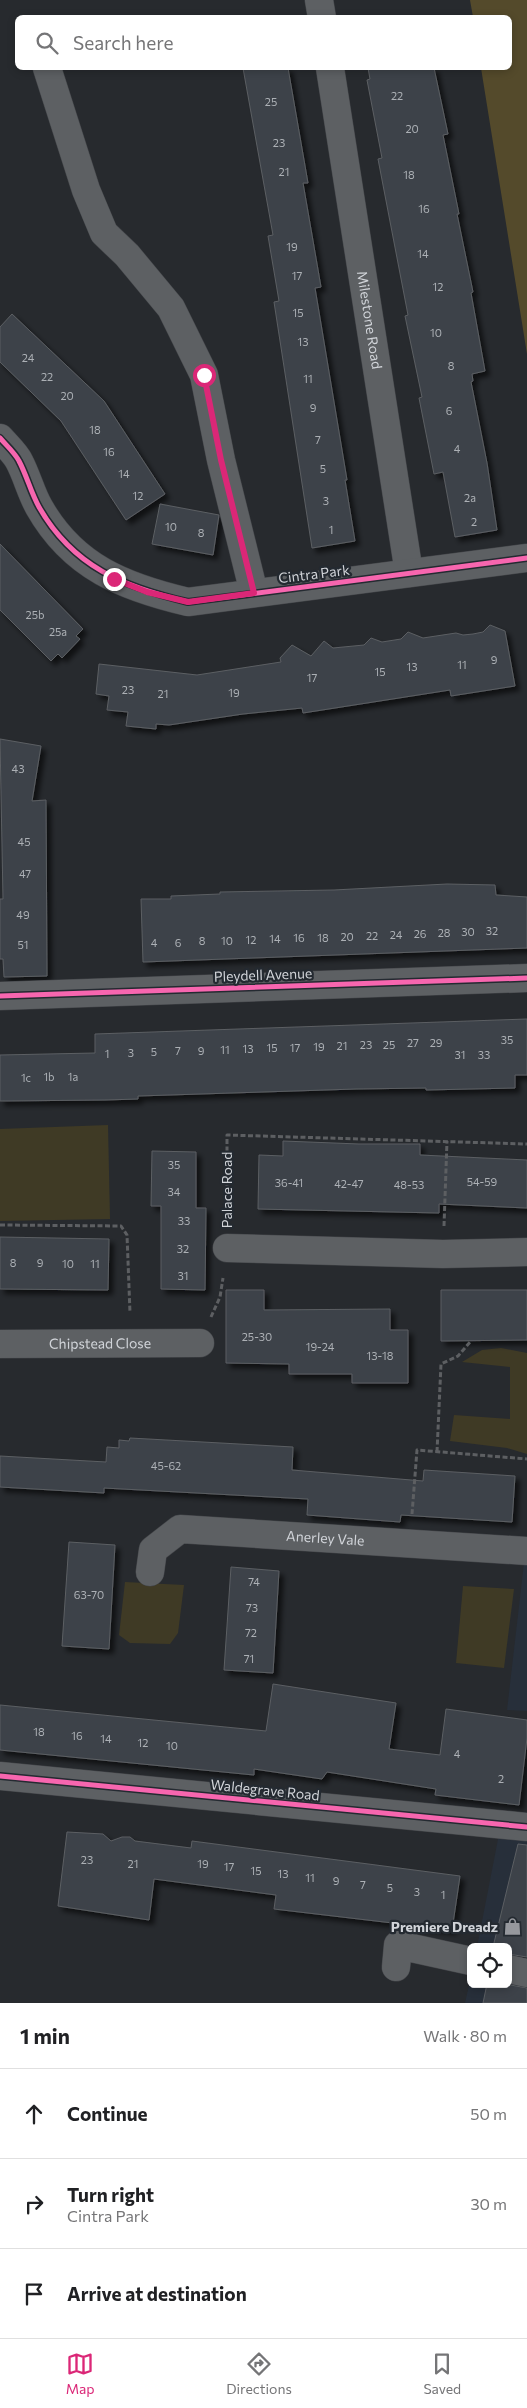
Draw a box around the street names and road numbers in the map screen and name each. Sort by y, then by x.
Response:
street label: Milestone Road [354,270,386,370]
street label: Cintra Park [277,561,351,586]
street label: Pleydell Avenue [213,964,313,985]
street label: Palace Road [218,1152,235,1228]
street label: Chipstead Close [49,1334,151,1352]
street label: Anerley Vale [286,1527,365,1549]
street label: Waldegrave Road [210,1775,321,1804]

